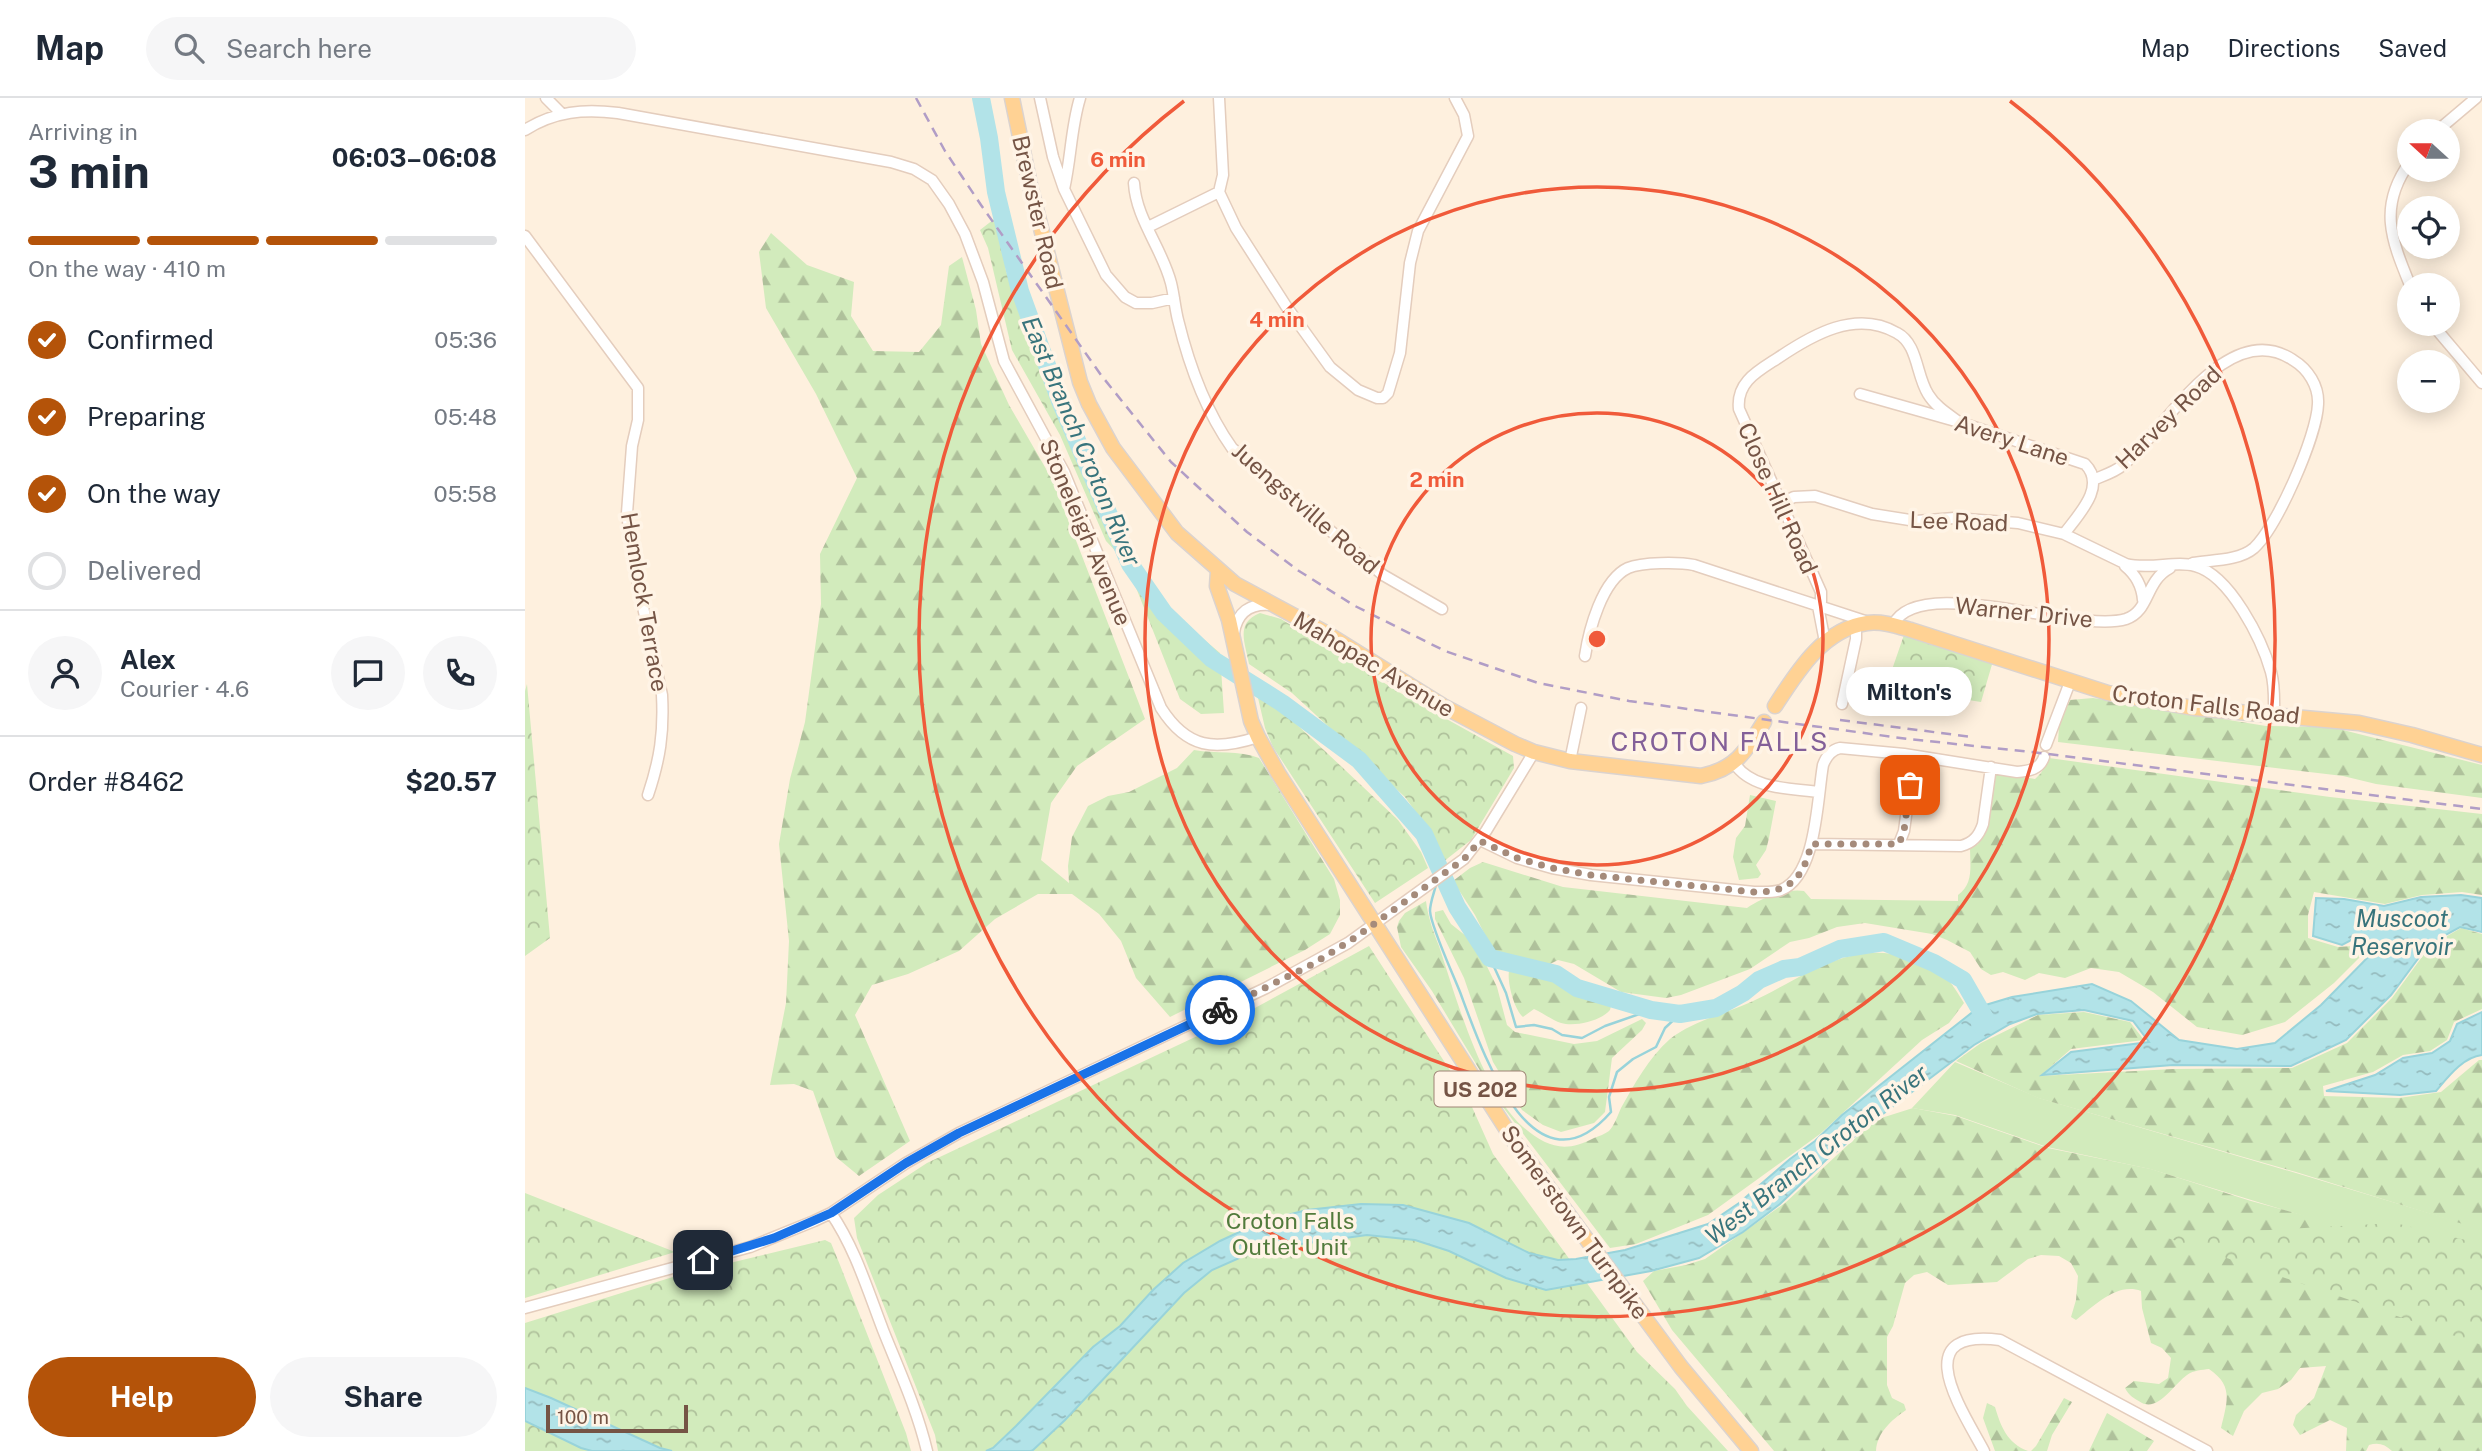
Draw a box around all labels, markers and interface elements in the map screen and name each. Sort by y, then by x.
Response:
search box [146,17,636,80]
text: Map [35,29,104,67]
icon: search [170,29,208,67]
text: Search here [226,33,372,64]
text: Map [2141,34,2190,62]
text: Directions [2228,34,2340,62]
text: Saved [2378,34,2447,62]
text: Arriving in [28,118,138,145]
north arrow [2397,119,2461,182]
map controls [2397,119,2460,413]
street label: Brewster Road [1007,133,1069,291]
text: 06:03–06:08 [332,142,497,173]
text: 3 min [28,144,150,198]
text: 6 min [1090,147,1146,172]
button: locate [2397,196,2460,259]
text: On the way · 410 m [28,255,226,282]
button: + [2397,273,2460,336]
text: 4 min [1249,307,1305,332]
water label: East Branch Croton River [1017,312,1148,571]
icon: check [28,321,66,359]
text: Confirmed [87,324,214,355]
text: 05:36 [434,326,497,353]
button: − [2397,350,2460,413]
street label: Harvey Road [2110,360,2226,474]
icon: check [28,398,66,436]
text: Preparing [87,401,206,432]
text: 05:48 [434,403,497,430]
street label: Avery Lane [1952,409,2072,471]
street label: Close Hill Road [1733,418,1823,578]
street label: Stoneleigh Avenue [1034,435,1138,629]
street label: Juengstville Road [1227,437,1385,579]
text: 2 min [1409,467,1465,492]
icon: check [28,475,66,513]
text: On the way [87,478,221,509]
text: 05:58 [433,480,497,507]
street label: Lee Road [1909,506,2009,536]
street label: Hemlock Terrace [616,510,674,694]
text: Delivered [87,555,202,586]
street label: Warner Drive [1954,591,2094,633]
street label: Mahopac Avenue [1289,605,1459,723]
centre of rings [1585,627,1609,651]
button: person [28,636,102,710]
button: chat [331,636,405,710]
button: phone [423,636,497,710]
text: Alex [120,644,176,675]
callout: Milton's [1847,666,1973,715]
text: Courier · 4.6 [120,675,249,702]
text: Milton's [1866,678,1952,705]
street label: Croton Falls Road [2111,679,2301,729]
district label: CROTON FALLS [1611,726,1829,757]
pin [1880,755,1940,815]
text: Order #8462 [28,766,184,797]
text: $20.57 [405,766,497,797]
icon: bag [1891,766,1929,804]
water label: Muscoot Reservoir [2351,904,2454,960]
courier [1185,975,1255,1045]
icon: bike [1201,991,1239,1029]
water label: West Branch Croton River [1699,1058,1934,1250]
road number: US 202 [1434,1072,1525,1107]
street label: Somerstown Turnpike [1496,1120,1654,1324]
park label: Croton Falls Outlet Unit [1226,1207,1354,1260]
pin [673,1230,733,1290]
icon: home [684,1241,722,1279]
button: Help [28,1357,256,1437]
button: Share [270,1357,497,1437]
scale bar [546,1402,688,1434]
text: 100 m [557,1406,609,1428]

